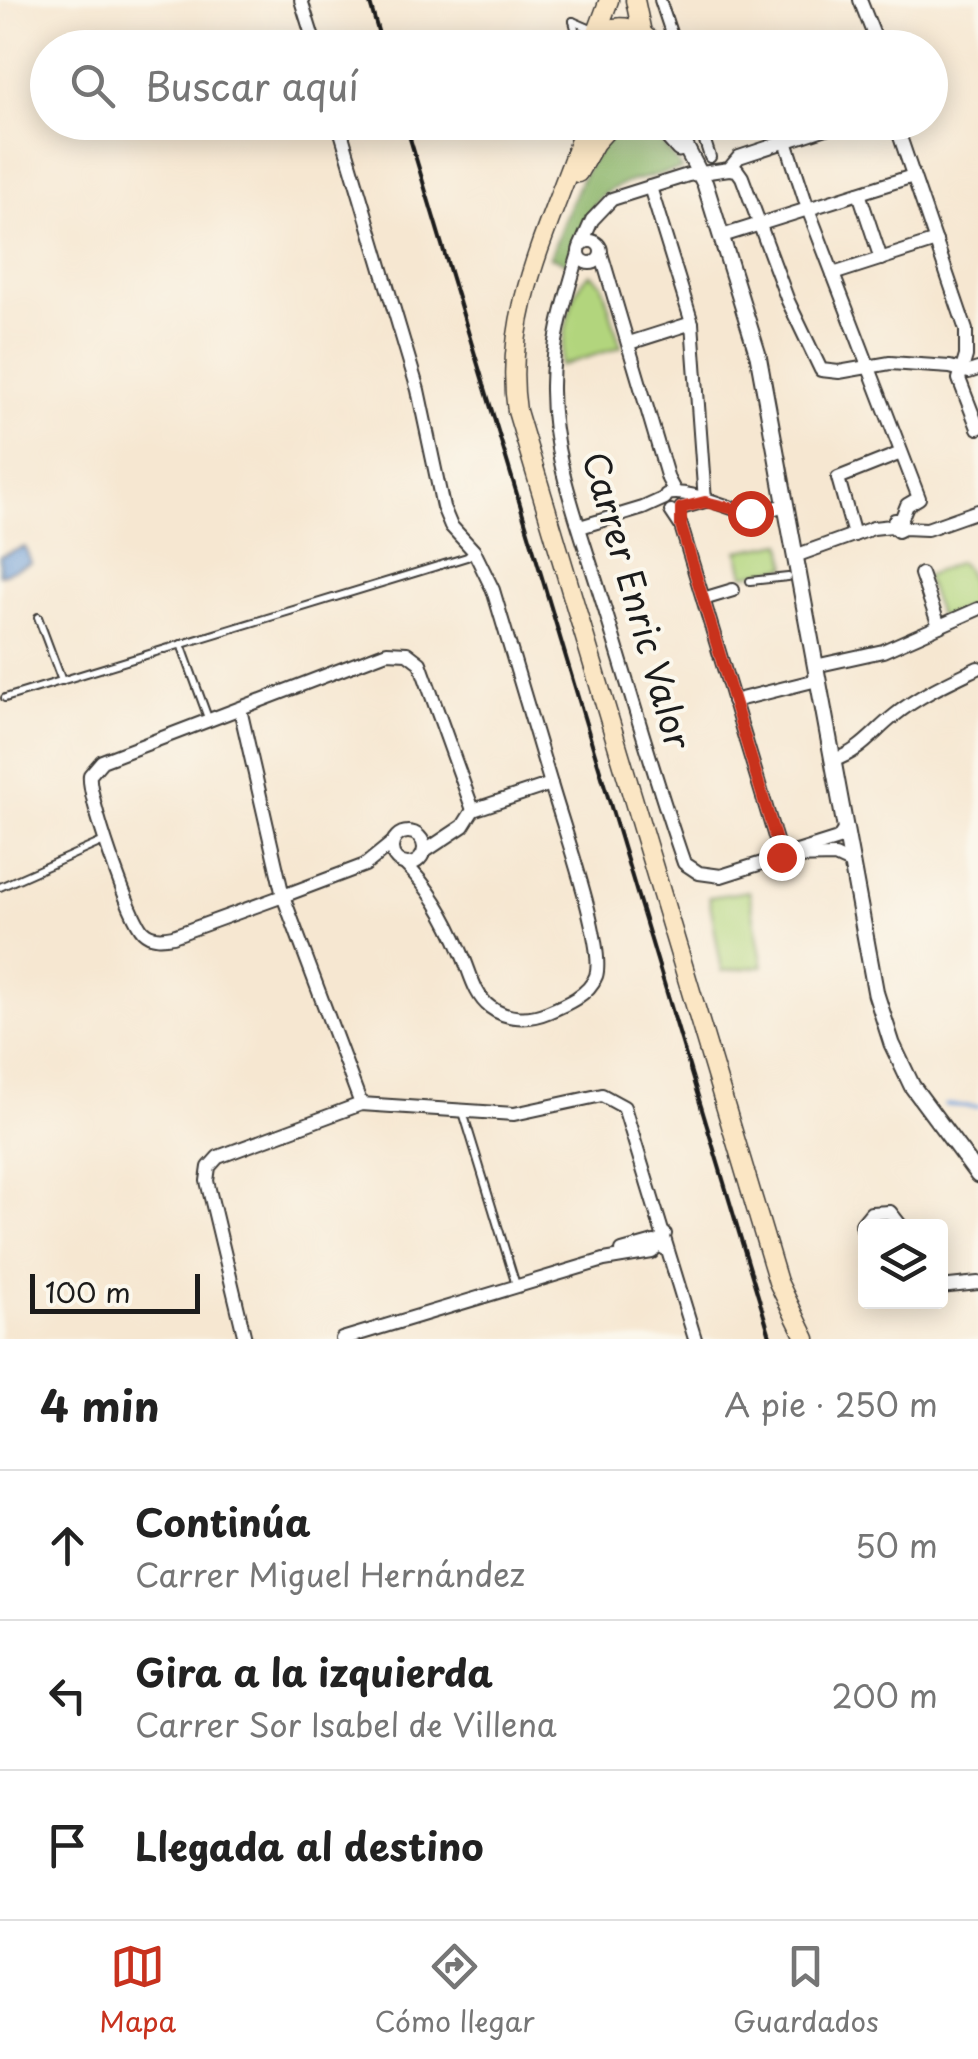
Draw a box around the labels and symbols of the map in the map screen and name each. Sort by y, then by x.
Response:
street label: Carrer Enric Valor [571,445,706,756]
route start [728,491,774,537]
route end [759,835,805,881]
scale bar [30,1269,200,1314]

